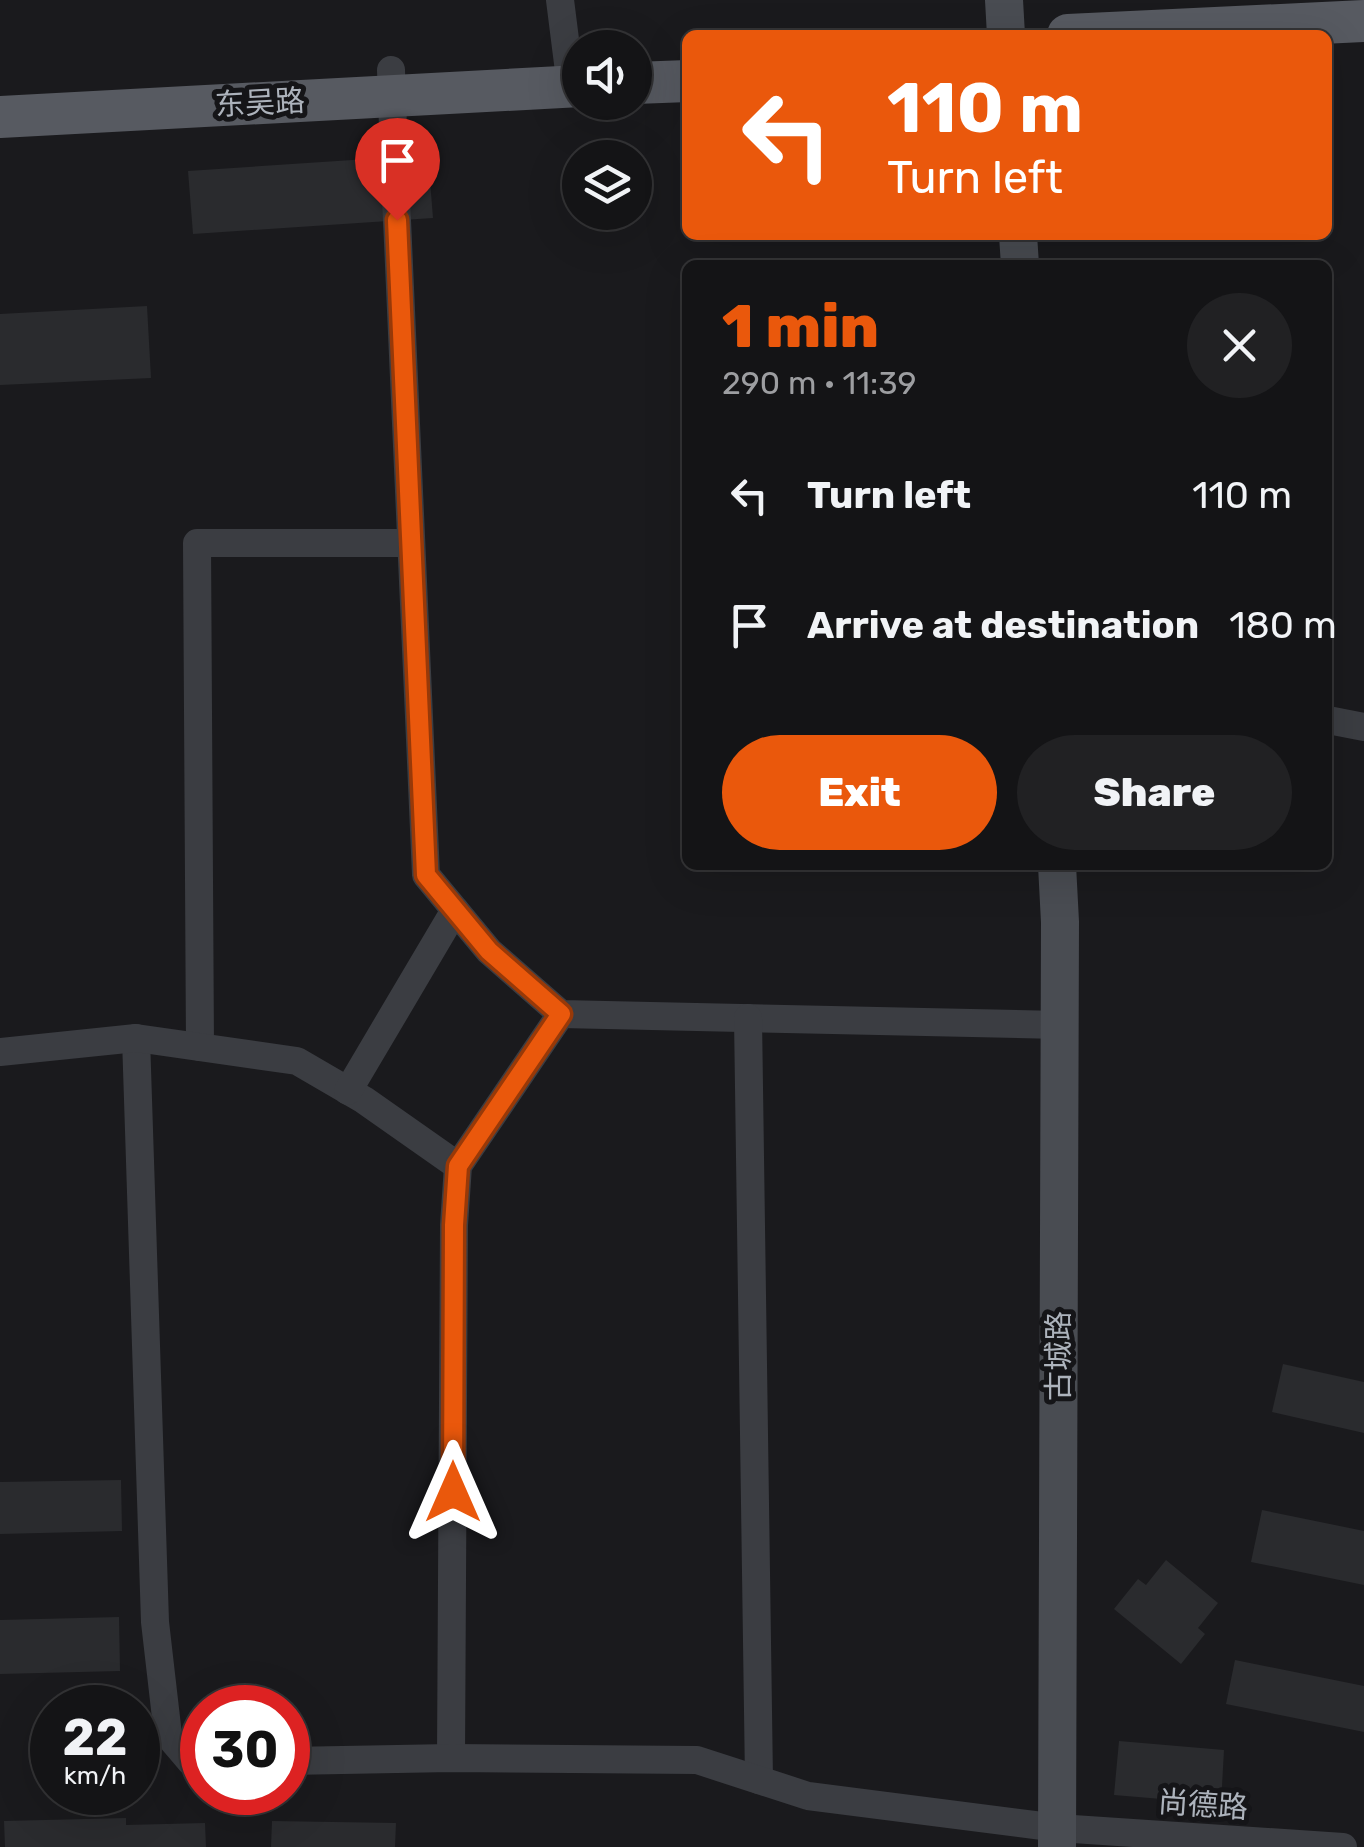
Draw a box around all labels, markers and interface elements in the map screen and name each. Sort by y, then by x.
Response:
map controls [562,30,652,230]
button: sound [562,30,652,120]
text: 110 m [887,67,1083,150]
icon: left [722,70,852,200]
street label: 东吴路 [214,83,306,123]
pin [355,118,440,221]
icon: arrive [370,133,425,188]
button: layers [562,140,652,230]
text: Turn left [887,151,1063,204]
text: 1 min [722,291,879,362]
button: close [1187,293,1292,398]
text: 290 m · 11:39 [722,364,916,402]
icon: left [722,468,777,523]
text: Turn left [807,472,971,518]
text: 110 m [1192,472,1292,518]
icon: arrive [722,598,777,653]
text: Arrive at destination [807,602,1199,648]
text: 180 m [1229,602,1337,648]
button: Exit [722,735,997,850]
button: Share [1017,735,1292,850]
street label: 古城路 [1041,1311,1077,1401]
position arrow [401,1440,505,1544]
speed limit sign: 30 [180,1685,310,1815]
text: 22 [63,1708,128,1768]
text: km/h [64,1761,126,1790]
street label: 尚德路 [1157,1784,1249,1826]

